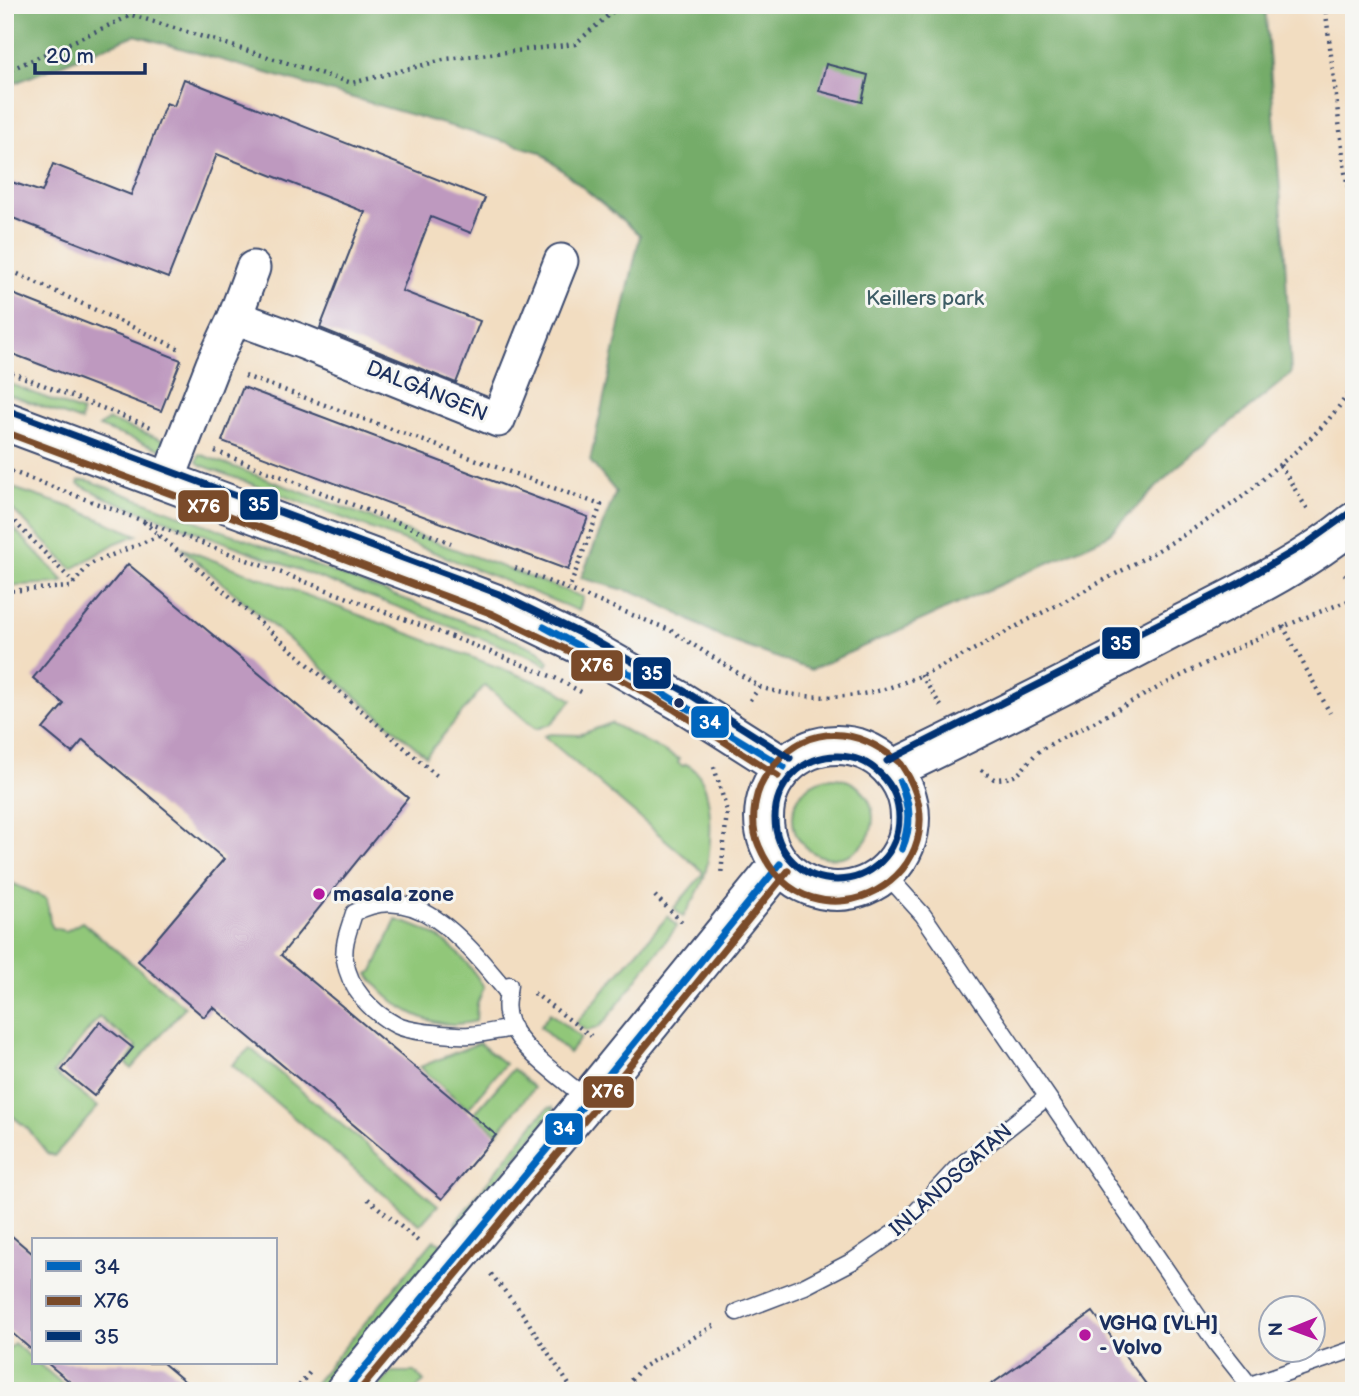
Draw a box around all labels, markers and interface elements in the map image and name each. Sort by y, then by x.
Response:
scale bar [35,32,145,76]
text: 20 m [46,44,94,69]
park label: Keillers park [866,286,985,311]
street label: DALGÅNGEN [363,354,492,427]
line badge: 35 [239,488,279,521]
line badge: X76 [177,489,230,523]
text: 35 [248,494,270,517]
text: X76 [187,496,221,519]
line badge: 35 [1101,626,1141,660]
text: 35 [1110,633,1132,656]
line badge: X76 [570,649,624,682]
text: X76 [580,655,614,678]
line badge: 35 [632,656,672,690]
text: 35 [641,663,663,686]
unlabelled marker [672,696,686,710]
line badge: 34 [690,705,730,739]
text: 34 [699,712,721,735]
place label: masala zone [333,882,454,907]
marker: masala zone [311,886,327,902]
line badge: X76 [582,1075,635,1109]
text: X76 [591,1081,625,1104]
line badge: 34 [544,1112,584,1146]
text: 34 [553,1118,575,1141]
street label: INLANDSGATAN [885,1118,1017,1242]
legend [32,1238,276,1364]
text: 34 [94,1255,120,1280]
text: X76 [93,1289,129,1314]
north arrow [1258,1294,1328,1364]
place label: VGHQ [VLH] - Volvo [1099,1311,1218,1360]
text: N [1265,1322,1288,1337]
text: 35 [94,1325,119,1350]
marker: VGHQ [VLH] - Volvo [1077,1327,1093,1343]

